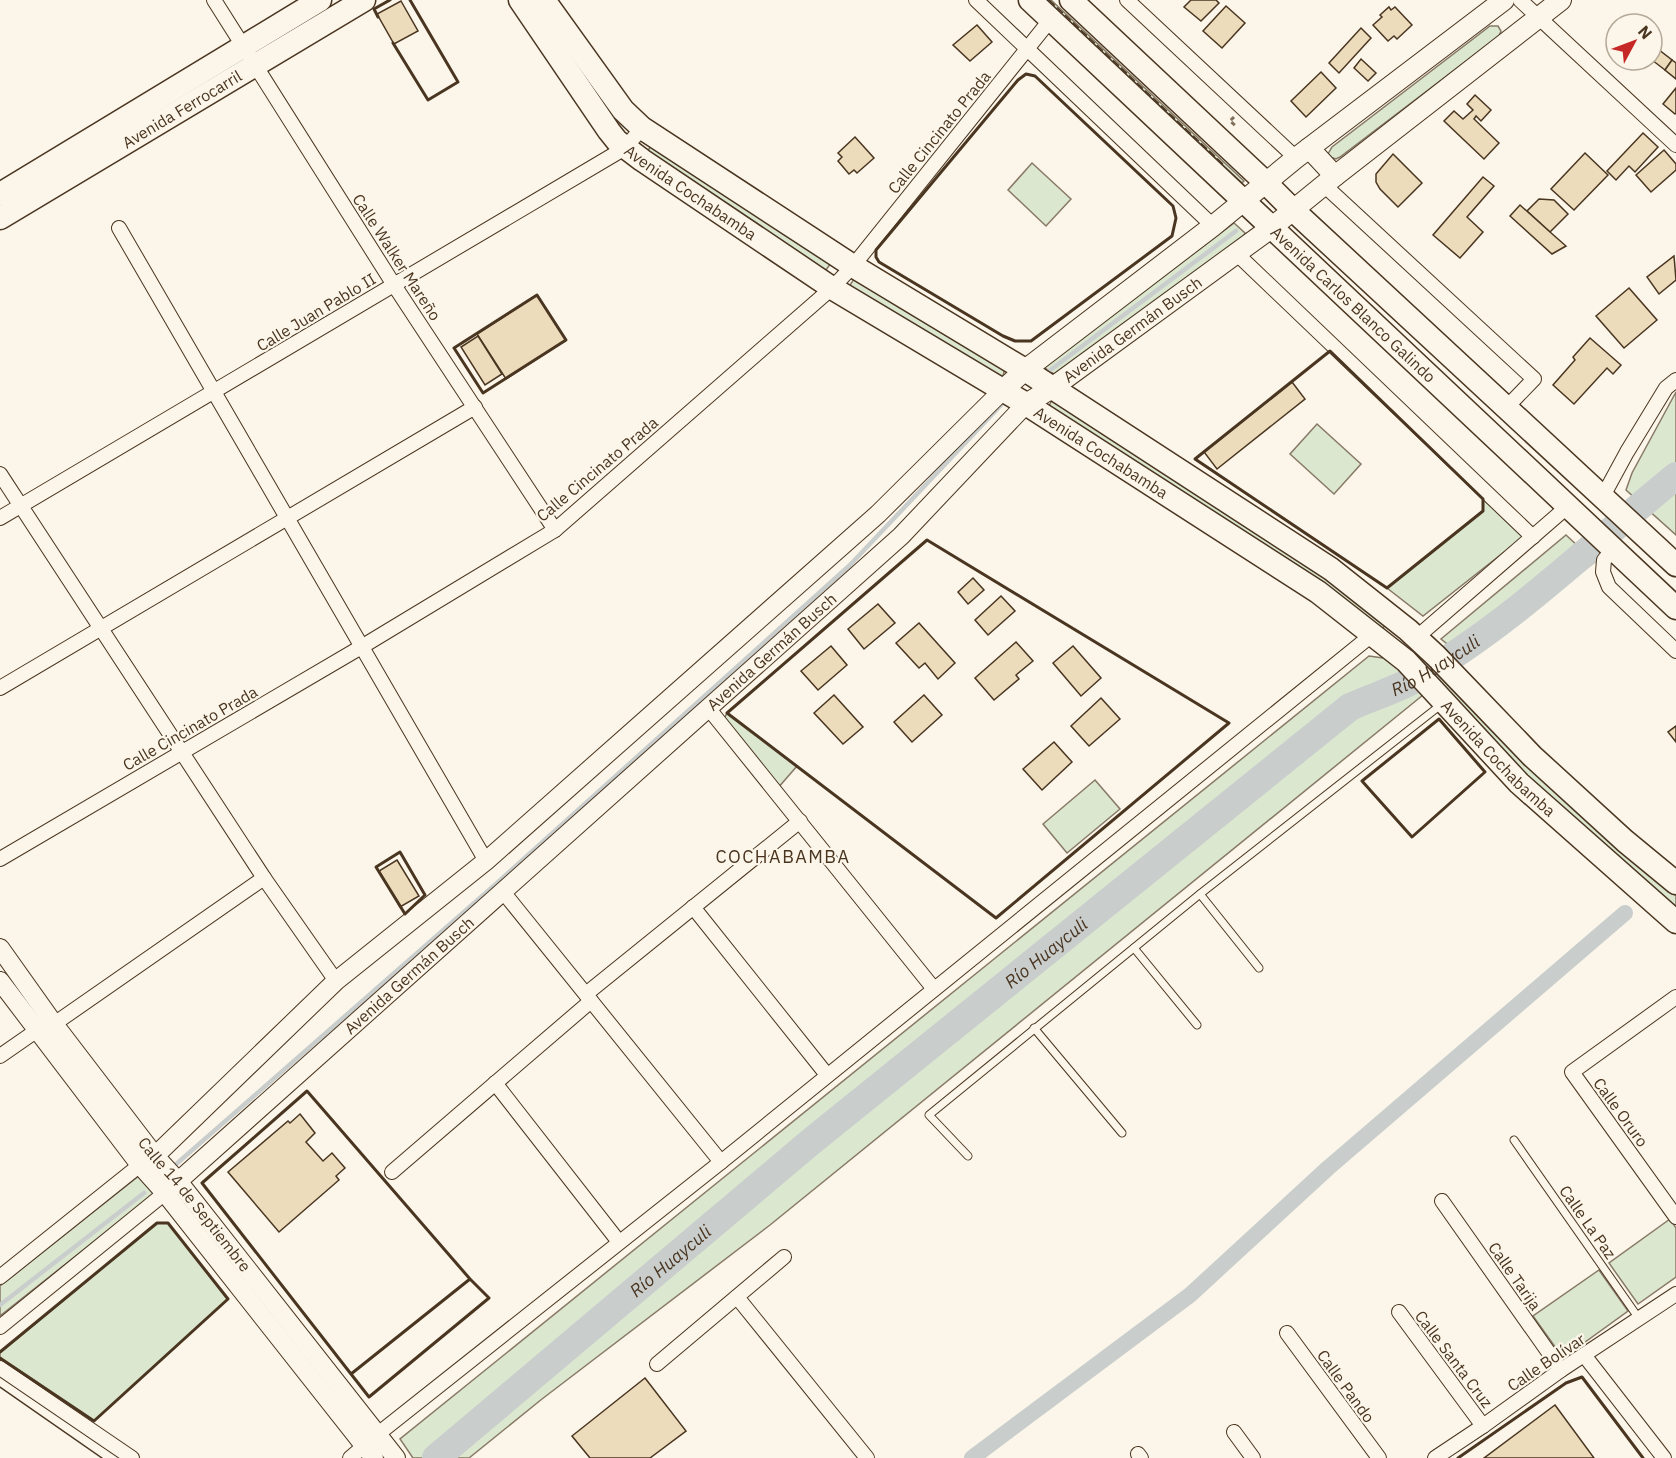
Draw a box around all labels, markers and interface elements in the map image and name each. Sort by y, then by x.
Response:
north arrow [1604,12,1664,72]
text: N [1634,21,1657,43]
street label: Avenida Ferrocarril [118,66,245,153]
street label: Calle Cincinato Prada [883,66,995,198]
street label: Avenida Cochabamba [621,140,761,245]
street label: Calle Walker Mareño [348,190,446,324]
street label: Avenida Carlos Blanco Galindo [1267,222,1440,387]
street label: Calle Juan Pablo II [253,269,379,355]
street label: Avenida Germán Busch [1059,272,1206,387]
street label: Avenida Cochabamba [1030,402,1172,503]
street label: Calle Cincinato Prada [532,412,662,526]
street label: Avenida Germán Busch [703,589,840,715]
water label: Río Huayculi [1387,629,1484,701]
street label: Calle Cincinato Prada [119,681,261,775]
street label: Avenida Cochabamba [1437,696,1560,821]
district label: COCHABAMBA [716,845,850,868]
street label: Avenida Germán Busch [340,912,478,1038]
water label: Río Huayculi [999,912,1092,993]
street label: Calle Oruro [1589,1073,1653,1151]
street label: Calle 14 de Septiembre [134,1133,256,1276]
street label: Calle La Paz [1555,1181,1621,1263]
water label: Río Huayculi [624,1220,716,1302]
street label: Calle Tarija [1484,1238,1546,1314]
street label: Calle Santa Cruz [1411,1306,1497,1412]
street label: Calle Bolívar [1503,1329,1589,1395]
street label: Calle Pando [1313,1346,1379,1426]

